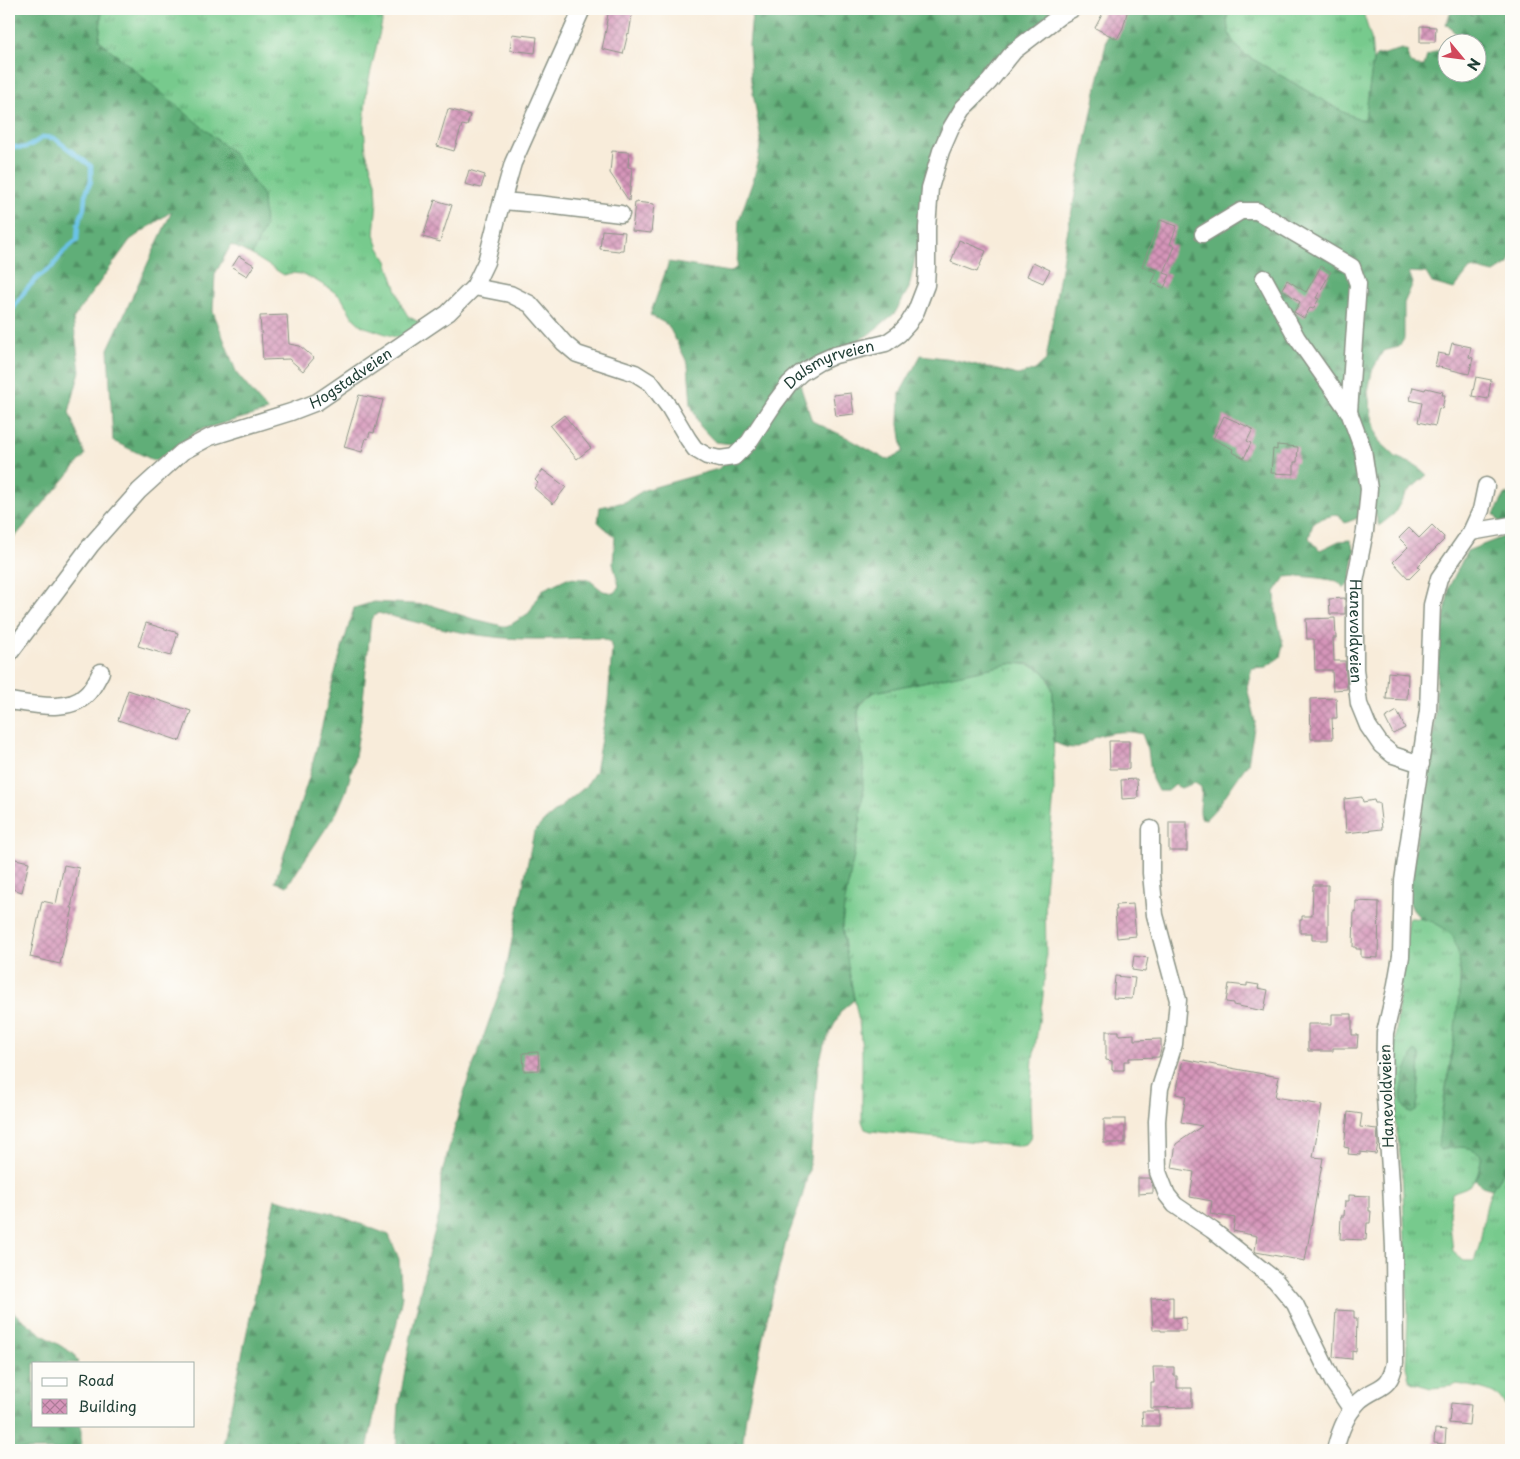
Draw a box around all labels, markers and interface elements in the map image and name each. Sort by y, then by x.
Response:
north arrow [1438,32,1488,82]
text: N [1462,55,1486,74]
street label: Dalsmyrveien [778,333,876,394]
street label: Hogstadveien [306,341,396,414]
street label: Hanevoldveien [1345,579,1369,684]
street label: Hanevoldveien [1372,1044,1399,1148]
legend [32,1362,195,1426]
text: Road [78,1368,114,1391]
text: Building [78,1394,137,1417]

